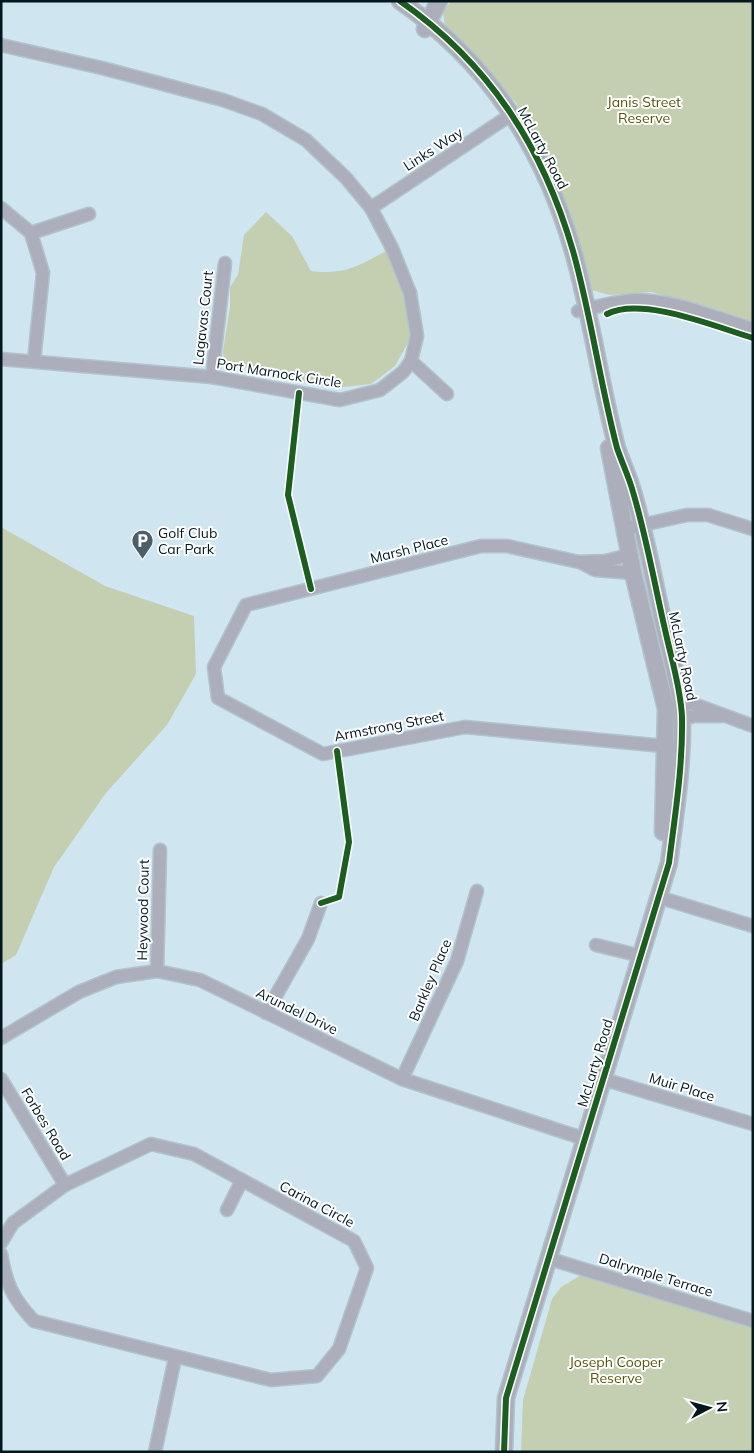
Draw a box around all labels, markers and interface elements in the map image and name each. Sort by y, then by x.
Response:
park label: Janis Street Reserve [607,93,681,127]
street label: McLarty Road [514,104,572,192]
street label: Links Way [400,123,467,175]
street label: Lagavas Court [189,270,217,366]
street label: Port Marnock Circle [215,354,343,392]
place label: Golf Club Car Park [158,524,217,558]
parking icon: Golf Club Car Park [130,529,154,560]
street label: Marsh Place [368,531,450,567]
street label: McLarty Road [665,610,701,702]
street label: Armstrong Street [333,707,446,745]
street label: Heywood Court [133,859,153,961]
street label: Barkley Place [405,936,455,1024]
street label: Arundel Drive [253,984,341,1038]
street label: McLarty Road [573,1017,617,1109]
street label: Muir Place [647,1069,717,1105]
street label: Forbes Road [17,1084,75,1164]
street label: Carina Circle [276,1177,358,1231]
street label: Dalrymple Terrace [597,1249,715,1301]
park label: Joseph Cooper Reserve [569,1353,664,1387]
north arrow [684,1383,734,1433]
text: N [712,1400,731,1413]

